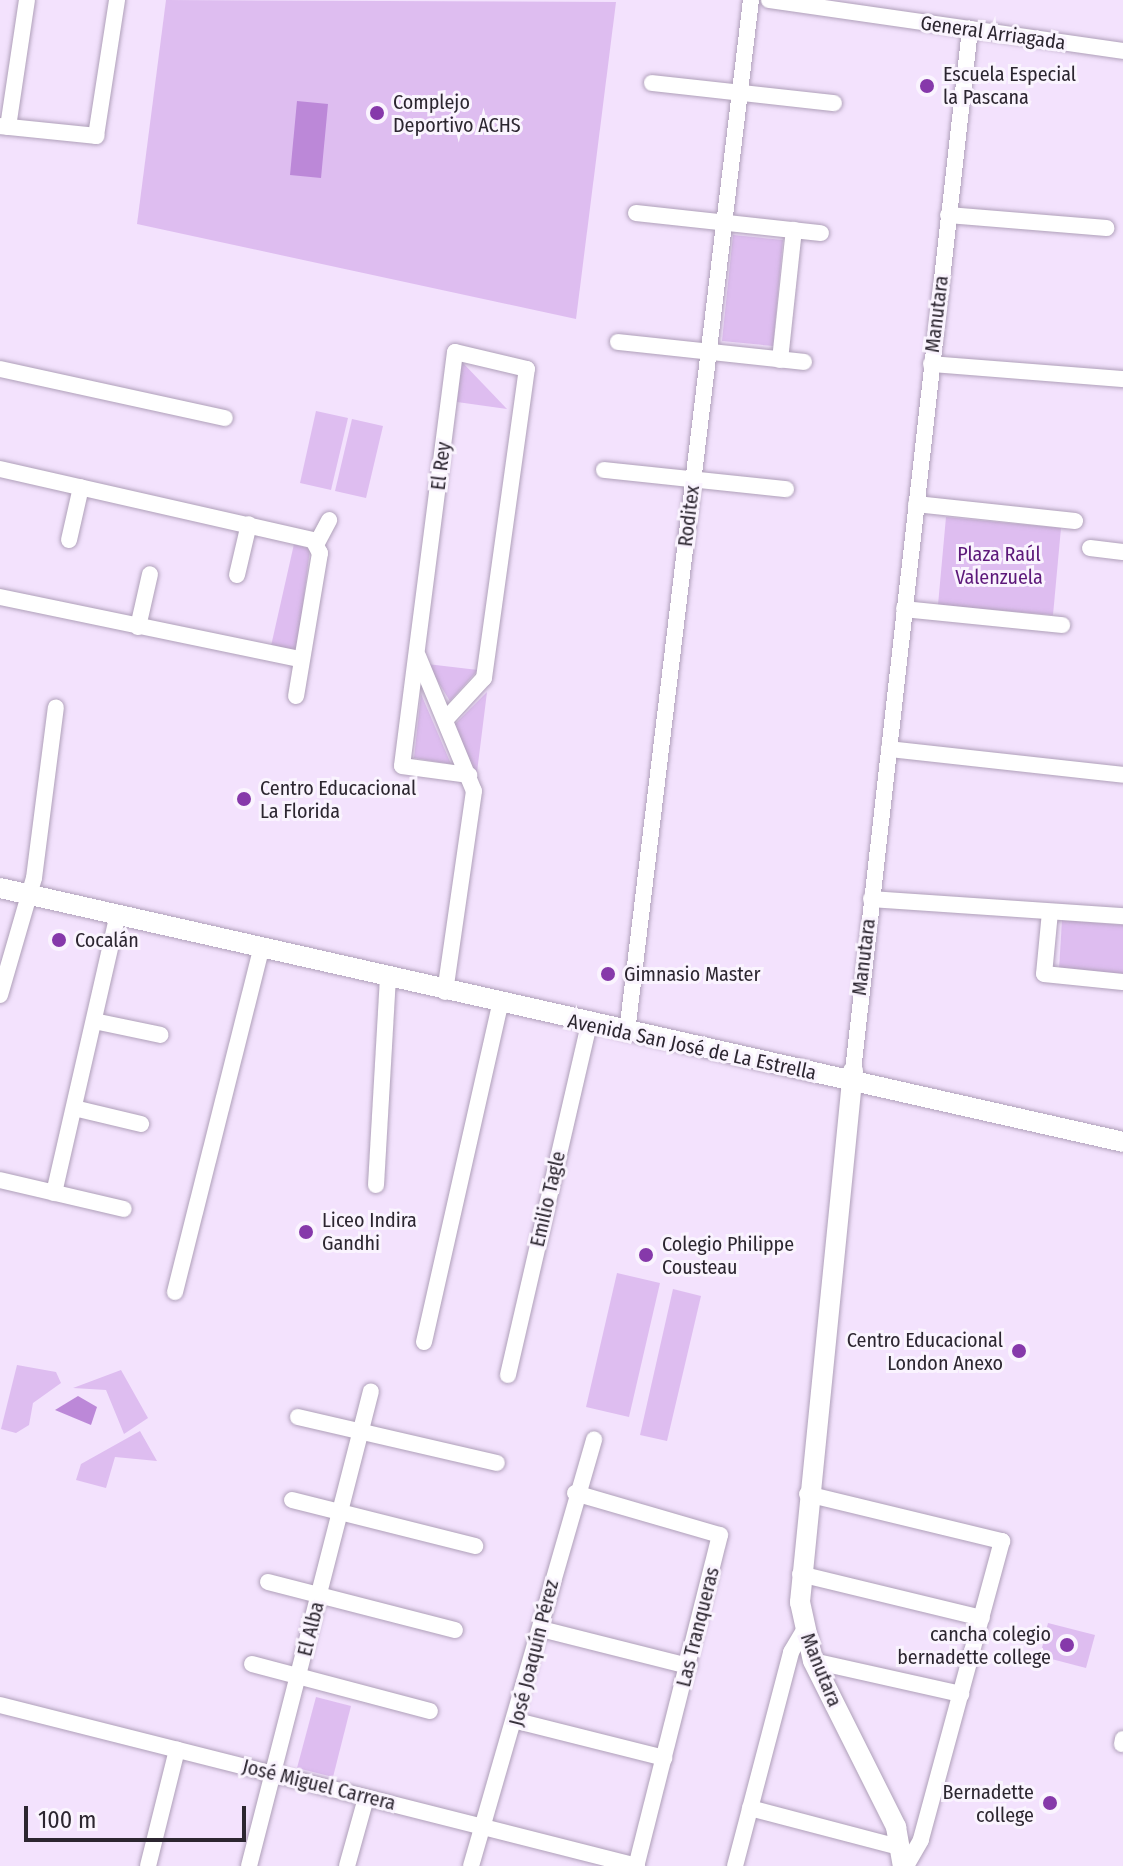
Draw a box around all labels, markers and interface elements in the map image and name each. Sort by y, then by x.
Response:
street label: General Arriagada [919,11,1067,55]
place label: Escuela Especial la Pascana [943,62,1076,109]
marker: Escuela Especial la Pascana [918,77,936,95]
place label: Complejo Deportivo ACHS [393,90,521,137]
marker: Complejo Deportivo ACHS [368,104,386,122]
street label: Manutara [920,274,954,354]
street label: El Rey [426,440,456,492]
street label: Roditex [673,484,705,548]
park label: Plaza Raúl Valenzuela [955,543,1043,590]
place label: Centro Educacional La Florida [260,776,416,823]
marker: Centro Educacional La Florida [235,790,253,808]
street label: Manutara [847,917,881,997]
place label: Cocalán [75,928,139,952]
marker: Cocalán [50,931,68,949]
place label: Gimnasio Master [624,962,760,986]
marker: Gimnasio Master [599,965,617,983]
street label: Avenida San José de La Estrella [566,1009,818,1085]
street label: Emilio Tagle [525,1149,571,1249]
place label: Liceo Indira Gandhi [322,1208,417,1255]
marker: Liceo Indira Gandhi [297,1223,315,1241]
place label: Colegio Philippe Cousteau [662,1232,794,1279]
marker: Colegio Philippe Cousteau [637,1246,655,1264]
place label: Centro Educacional London Anexo [847,1328,1003,1375]
marker: Centro Educacional London Anexo [1010,1342,1028,1360]
street label: Las Tranqueras [672,1565,724,1689]
street label: José Joaquín Pérez [504,1577,564,1729]
street label: El Alba [293,1599,329,1659]
place label: cancha colegio bernadette college [897,1622,1051,1669]
street label: Manutara [795,1630,847,1710]
marker: cancha colegio bernadette college [1058,1636,1076,1654]
street label: José Miguel Carrera [240,1754,398,1816]
place label: Bernadette college [943,1780,1034,1827]
scale bar [28,1790,250,1840]
marker: Bernadette college [1041,1794,1059,1812]
text: 100 m [38,1806,96,1834]

